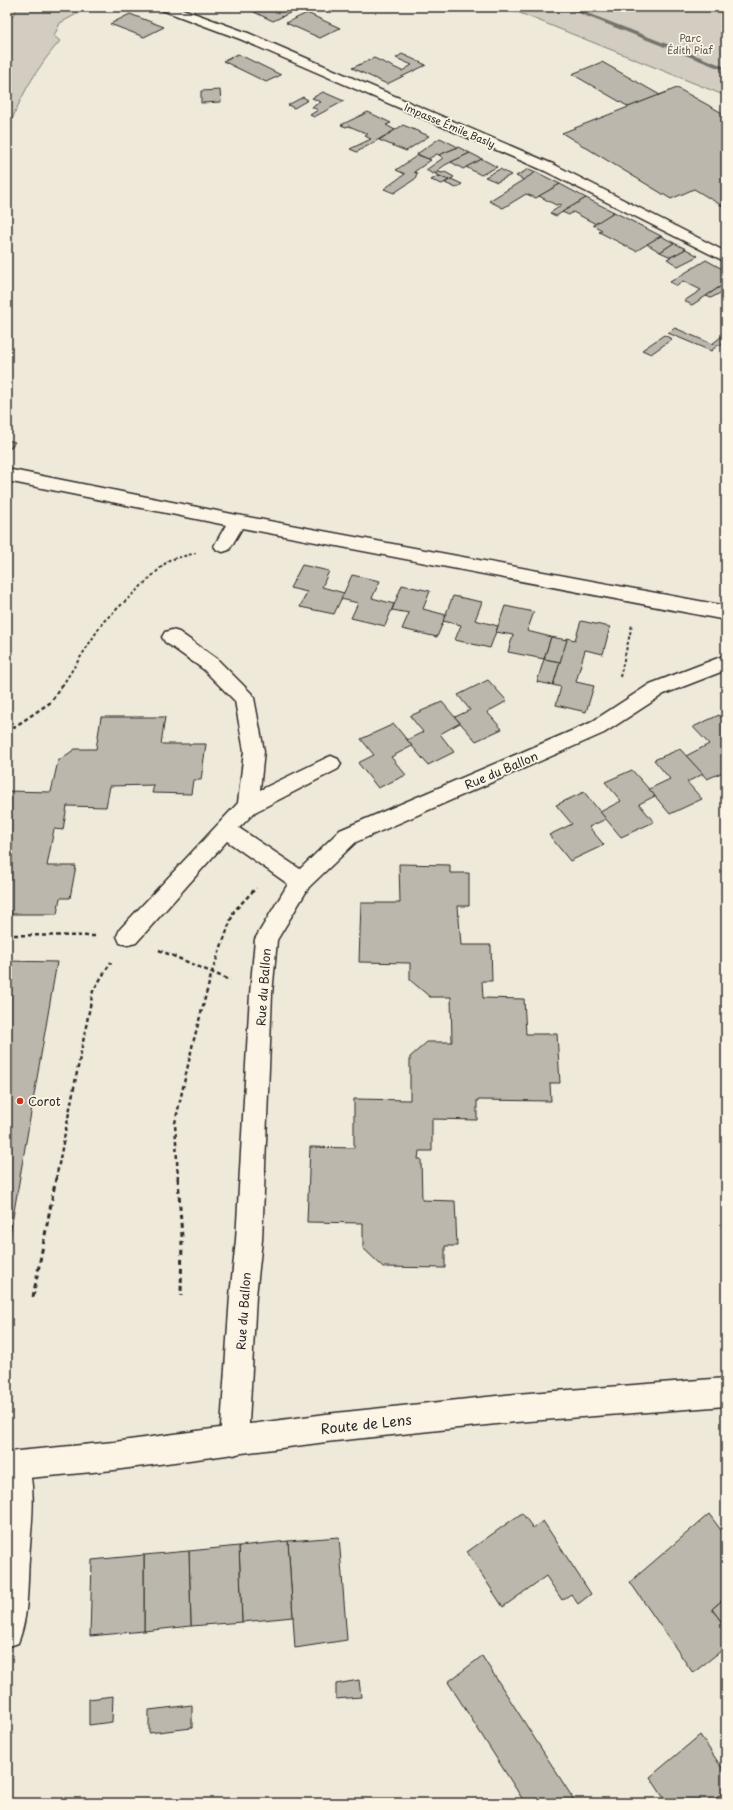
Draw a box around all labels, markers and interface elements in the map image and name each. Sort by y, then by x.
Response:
park label: Parc Édith Piaf [667,30,714,57]
street label: Impasse Émile Basly [402,99,498,151]
street label: Rue du Ballon [462,746,540,794]
street label: Rue du Ballon [251,947,275,1027]
place label: Corot [28,1092,61,1110]
marker: Corot [15,1096,25,1106]
street label: Rue du Ballon [231,1271,255,1351]
street label: Route de Lens [319,1409,413,1439]

